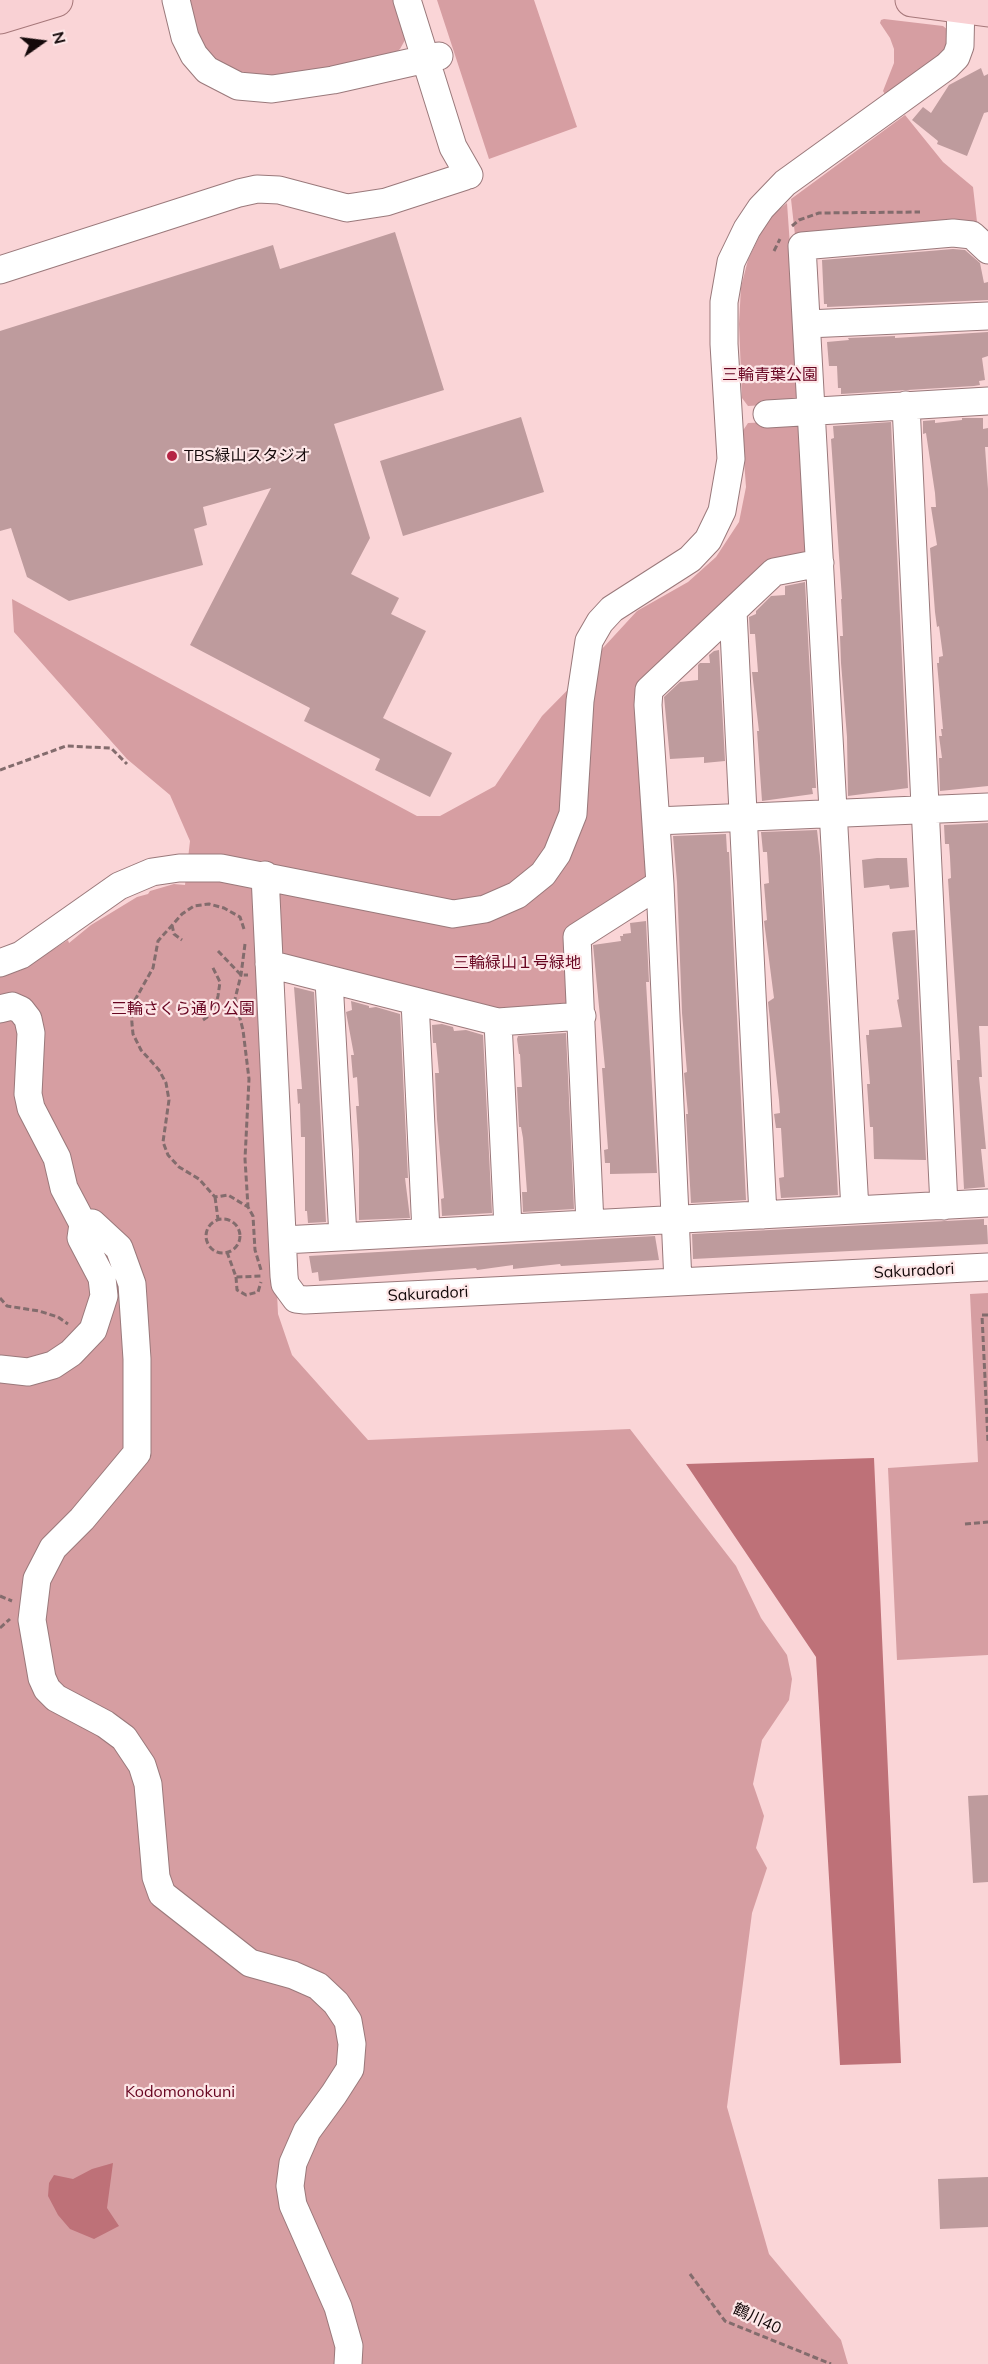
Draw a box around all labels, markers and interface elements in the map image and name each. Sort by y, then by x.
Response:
north arrow [12,12,72,72]
text: N [48,29,71,46]
park label: 三輪青葉公園 [722,365,818,385]
place label: TBS緑山スタジオ [184,446,311,466]
marker: TBS緑山スタジオ [165,449,179,463]
park label: 三輪緑山１号緑地 [453,953,581,973]
park label: 三輪さくら通り公園 [111,999,255,1019]
street label: Sakuradori [873,1259,955,1283]
street label: Sakuradori [387,1282,469,1306]
park label: Kodomonokuni [125,2082,235,2102]
street label: 鶴川40 [730,2299,784,2339]

